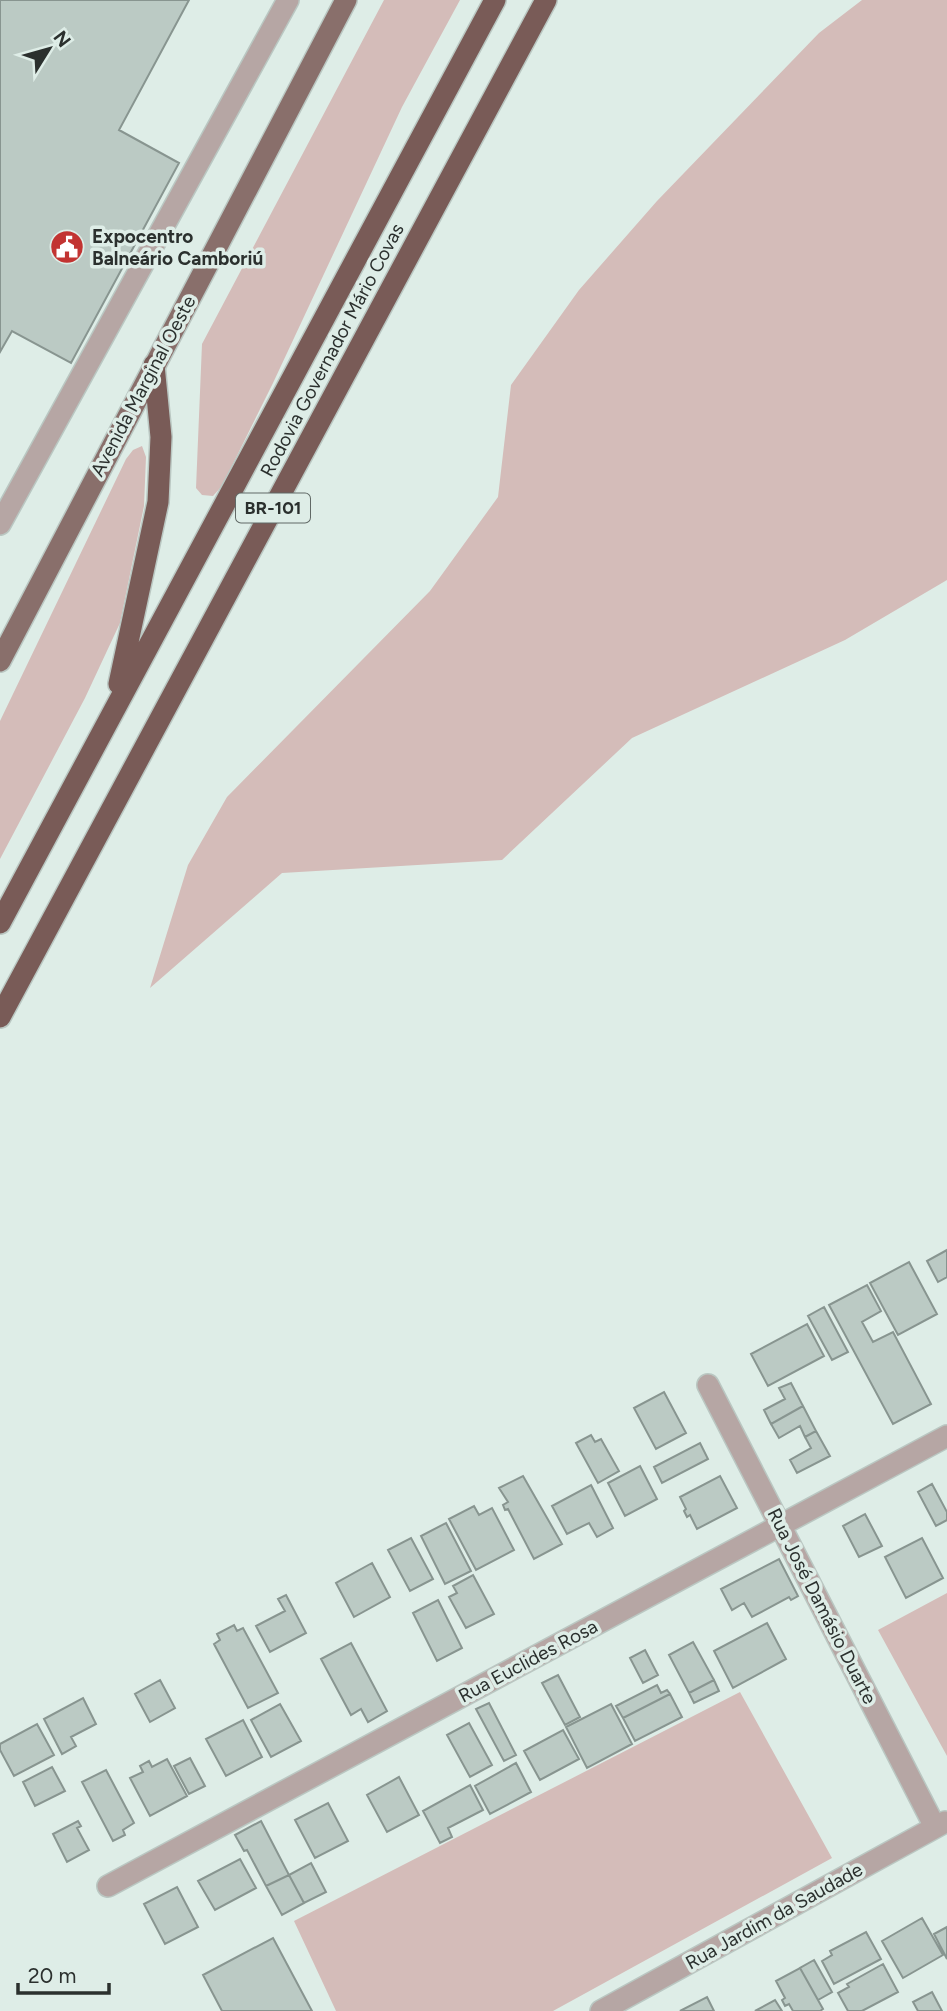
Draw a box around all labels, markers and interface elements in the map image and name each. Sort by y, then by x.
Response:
north arrow [14,14,84,84]
text: N [49,26,76,52]
street label: Rodovia Governador Mário Covas [255,219,409,481]
place label: Expocentro Balneário Camboriú [92,225,263,270]
public building icon: Expocentro Balneário Camboriú [48,228,86,266]
street label: Avenida Marginal Oeste [86,292,200,480]
road number: BR-101 [236,494,310,522]
street label: Rua José Damásio Duarte [763,1504,881,1708]
street label: Rua Euclides Rosa [455,1615,601,1707]
street label: Rua Jardim da Saudade [681,1858,867,1974]
scale bar [18,1952,108,1996]
text: 20 m [28,1963,76,1988]

